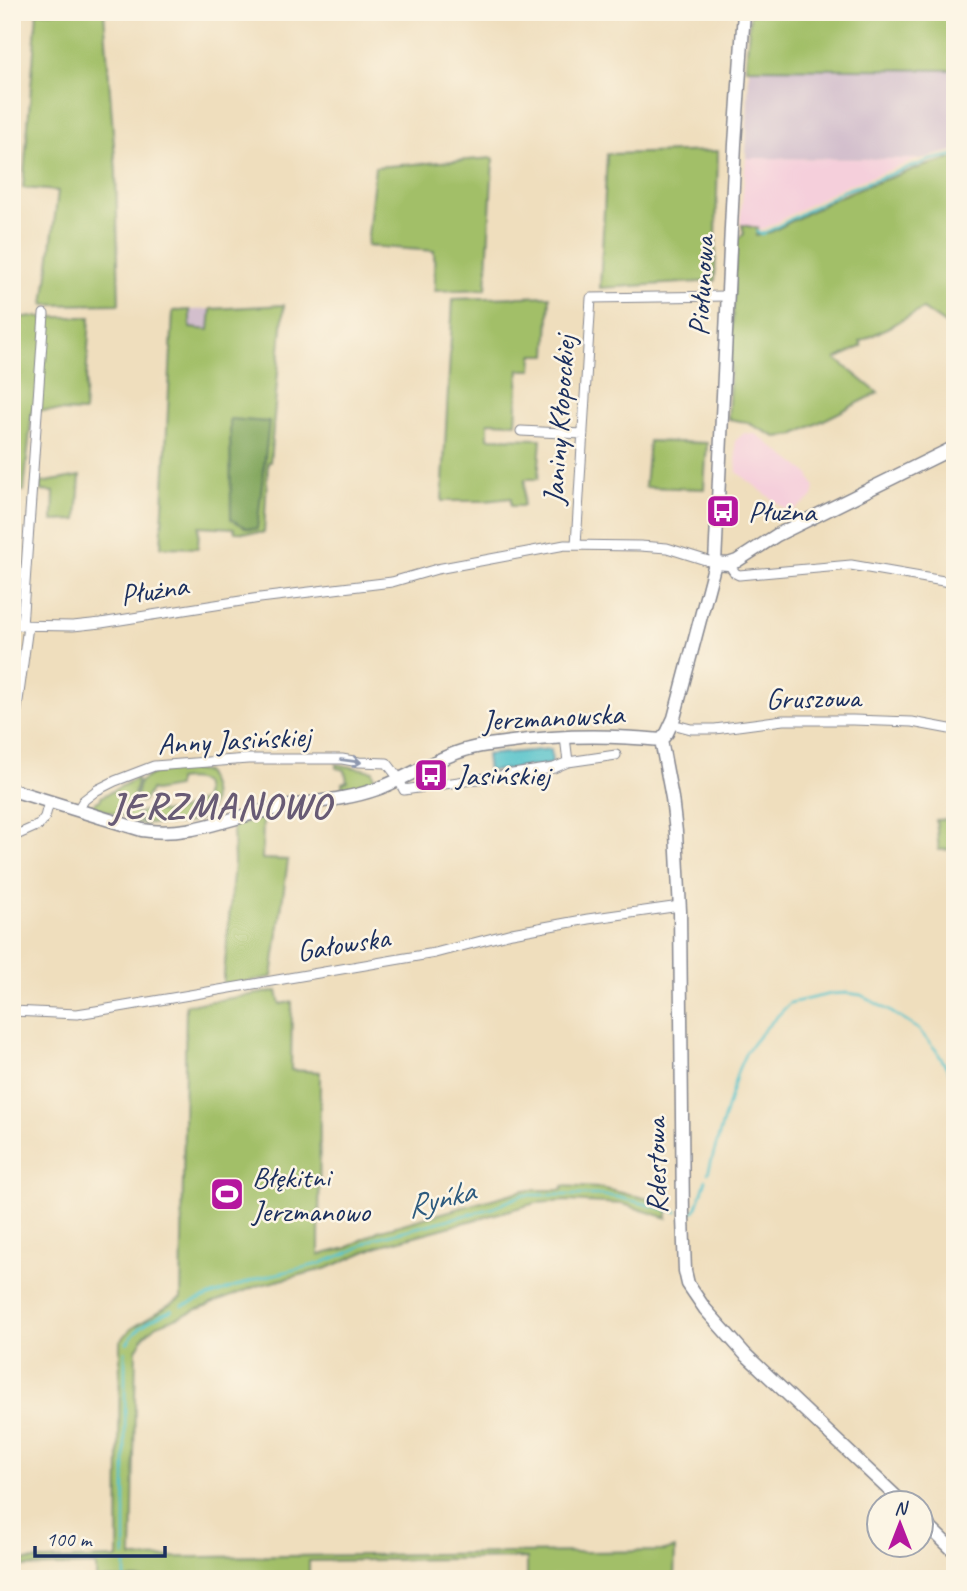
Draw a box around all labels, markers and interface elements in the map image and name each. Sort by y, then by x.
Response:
street label: Piołunowa [679,232,723,337]
street label: Janiny Kłopockiej [534,331,584,508]
bus stop icon: Płużna [704,492,742,530]
place label: Płużna [748,492,818,530]
street label: Płużna [118,566,192,614]
street label: Gruszowa [765,678,863,718]
street label: Jerzmanowska [479,694,627,740]
street label: Anny Jasińskiej [156,717,314,763]
one-way arrow [339,754,362,767]
bus stop icon: Jasińskiej [412,756,450,794]
place label: Jasińskiej [454,756,553,794]
district label: JERZMANOWO [107,782,335,829]
street label: Gałowska [294,918,394,970]
street label: Rdestowa [636,1115,676,1214]
place label: Błękitni Jerzmanowo [250,1158,371,1230]
water label: Ryńka [402,1169,481,1227]
sports icon: Błękitni Jerzmanowo [208,1175,246,1213]
north arrow [866,1490,936,1560]
text: N [894,1496,909,1520]
scale bar [35,1514,164,1558]
text: 100 m [46,1526,93,1552]

